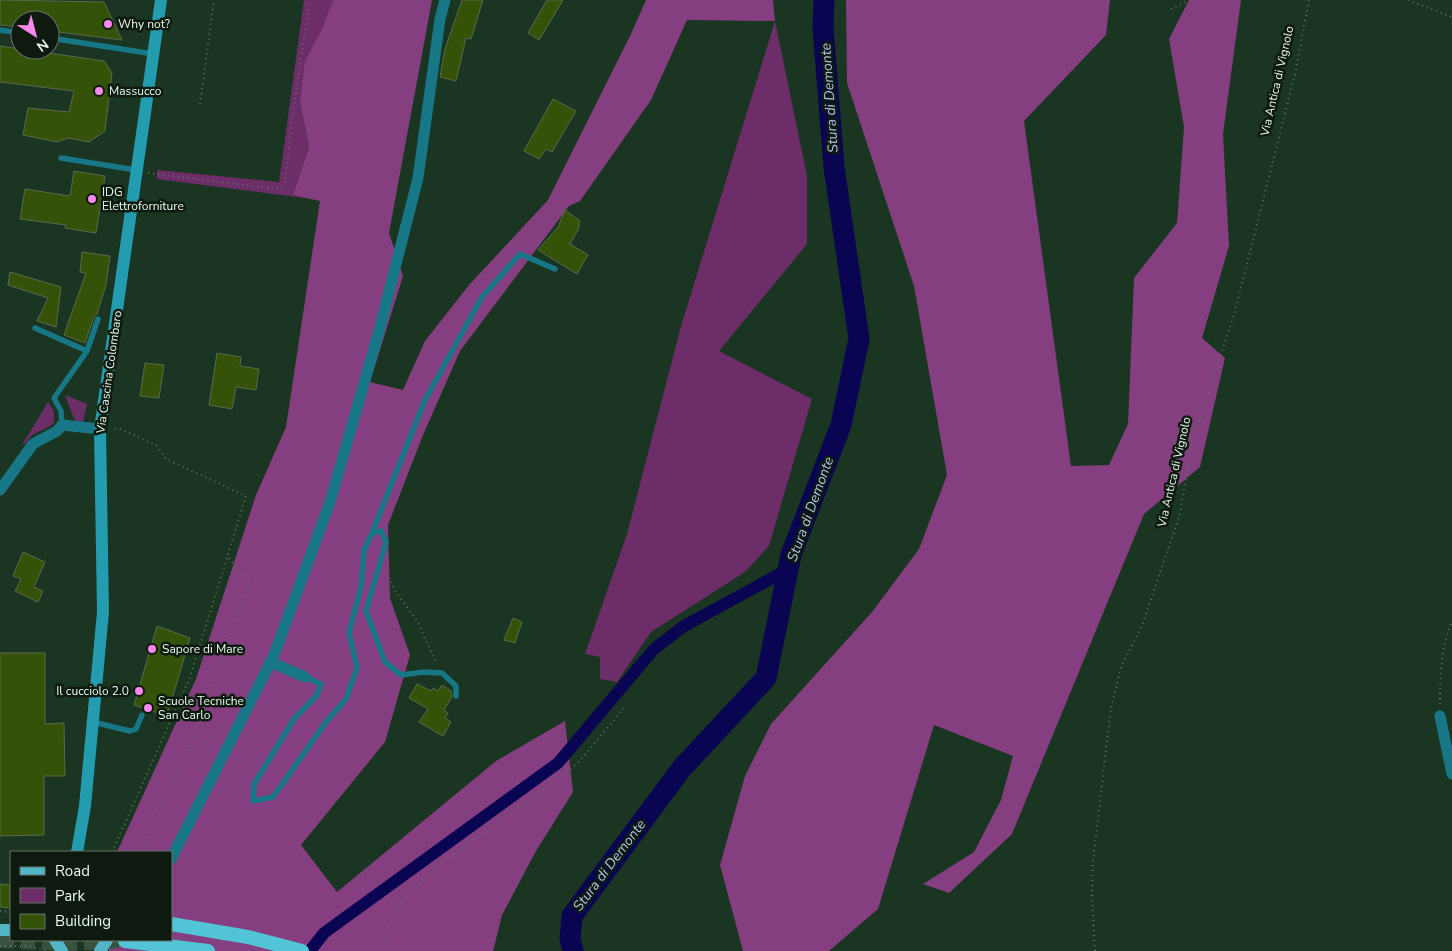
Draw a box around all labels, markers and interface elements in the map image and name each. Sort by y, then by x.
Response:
north arrow [10,10,60,60]
place label: Why not? [118,16,171,32]
marker: Why not? [102,18,114,30]
street label: Via Antica di Vignolo [1256,24,1298,139]
text: N [33,34,52,56]
water label: Stura di Demonte [816,42,843,154]
place label: Massucco [109,83,162,99]
marker: Massucco [93,85,105,97]
place label: IDG Elettroforniture [102,184,184,214]
marker: IDG Elettroforniture [86,193,98,205]
street label: Via Cascina Colombaro [92,309,126,436]
street label: Via Antica di Vignolo [1153,415,1195,530]
water label: Stura di Demonte [783,454,838,564]
place label: Sapore di Mare [162,641,243,657]
marker: Sapore di Mare [146,643,158,655]
place label: Il cucciolo 2.0 [56,683,129,699]
marker: Il cucciolo 2.0 [133,685,145,697]
place label: Scuole Tecniche San Carlo [158,693,244,723]
marker: Scuole Tecniche San Carlo [142,702,154,714]
water label: Stura di Demonte [569,815,650,915]
legend [10,851,172,941]
text: Road [55,861,90,881]
text: Park [55,886,85,906]
text: Building [55,911,111,931]

